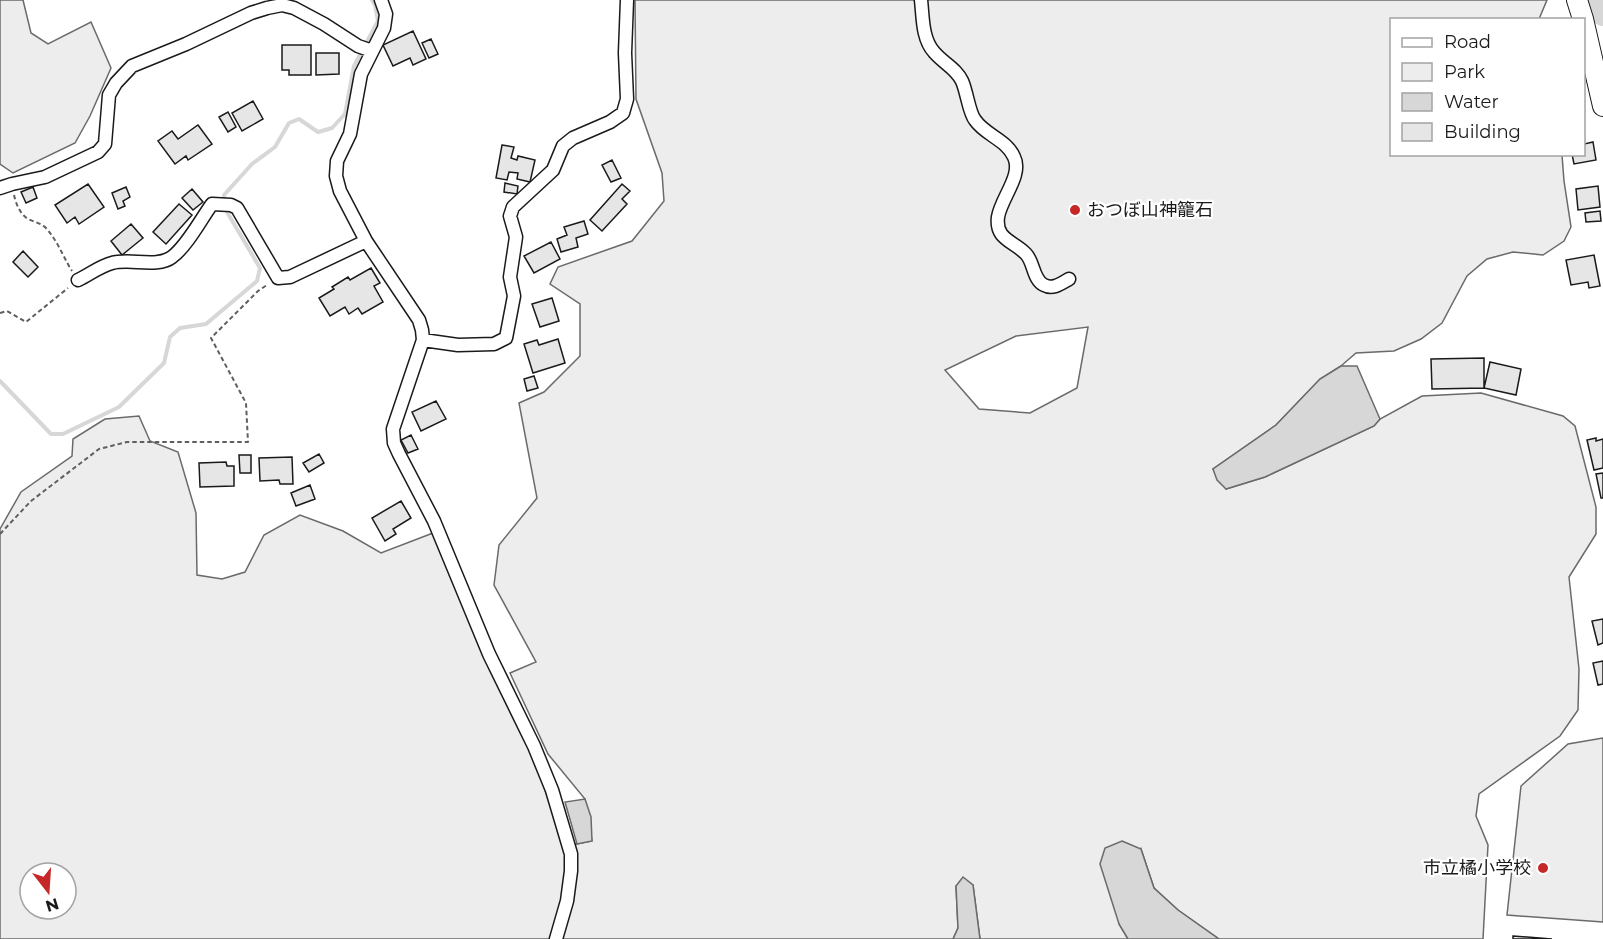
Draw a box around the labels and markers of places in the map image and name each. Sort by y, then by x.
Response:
place label: おつぼ山神籠石 [1087,199,1213,221]
marker: おつぼ山神籠石 [1068,203,1082,217]
place label: 市立橘小学校 [1423,857,1531,879]
marker: 市立橘小学校 [1536,861,1550,875]

